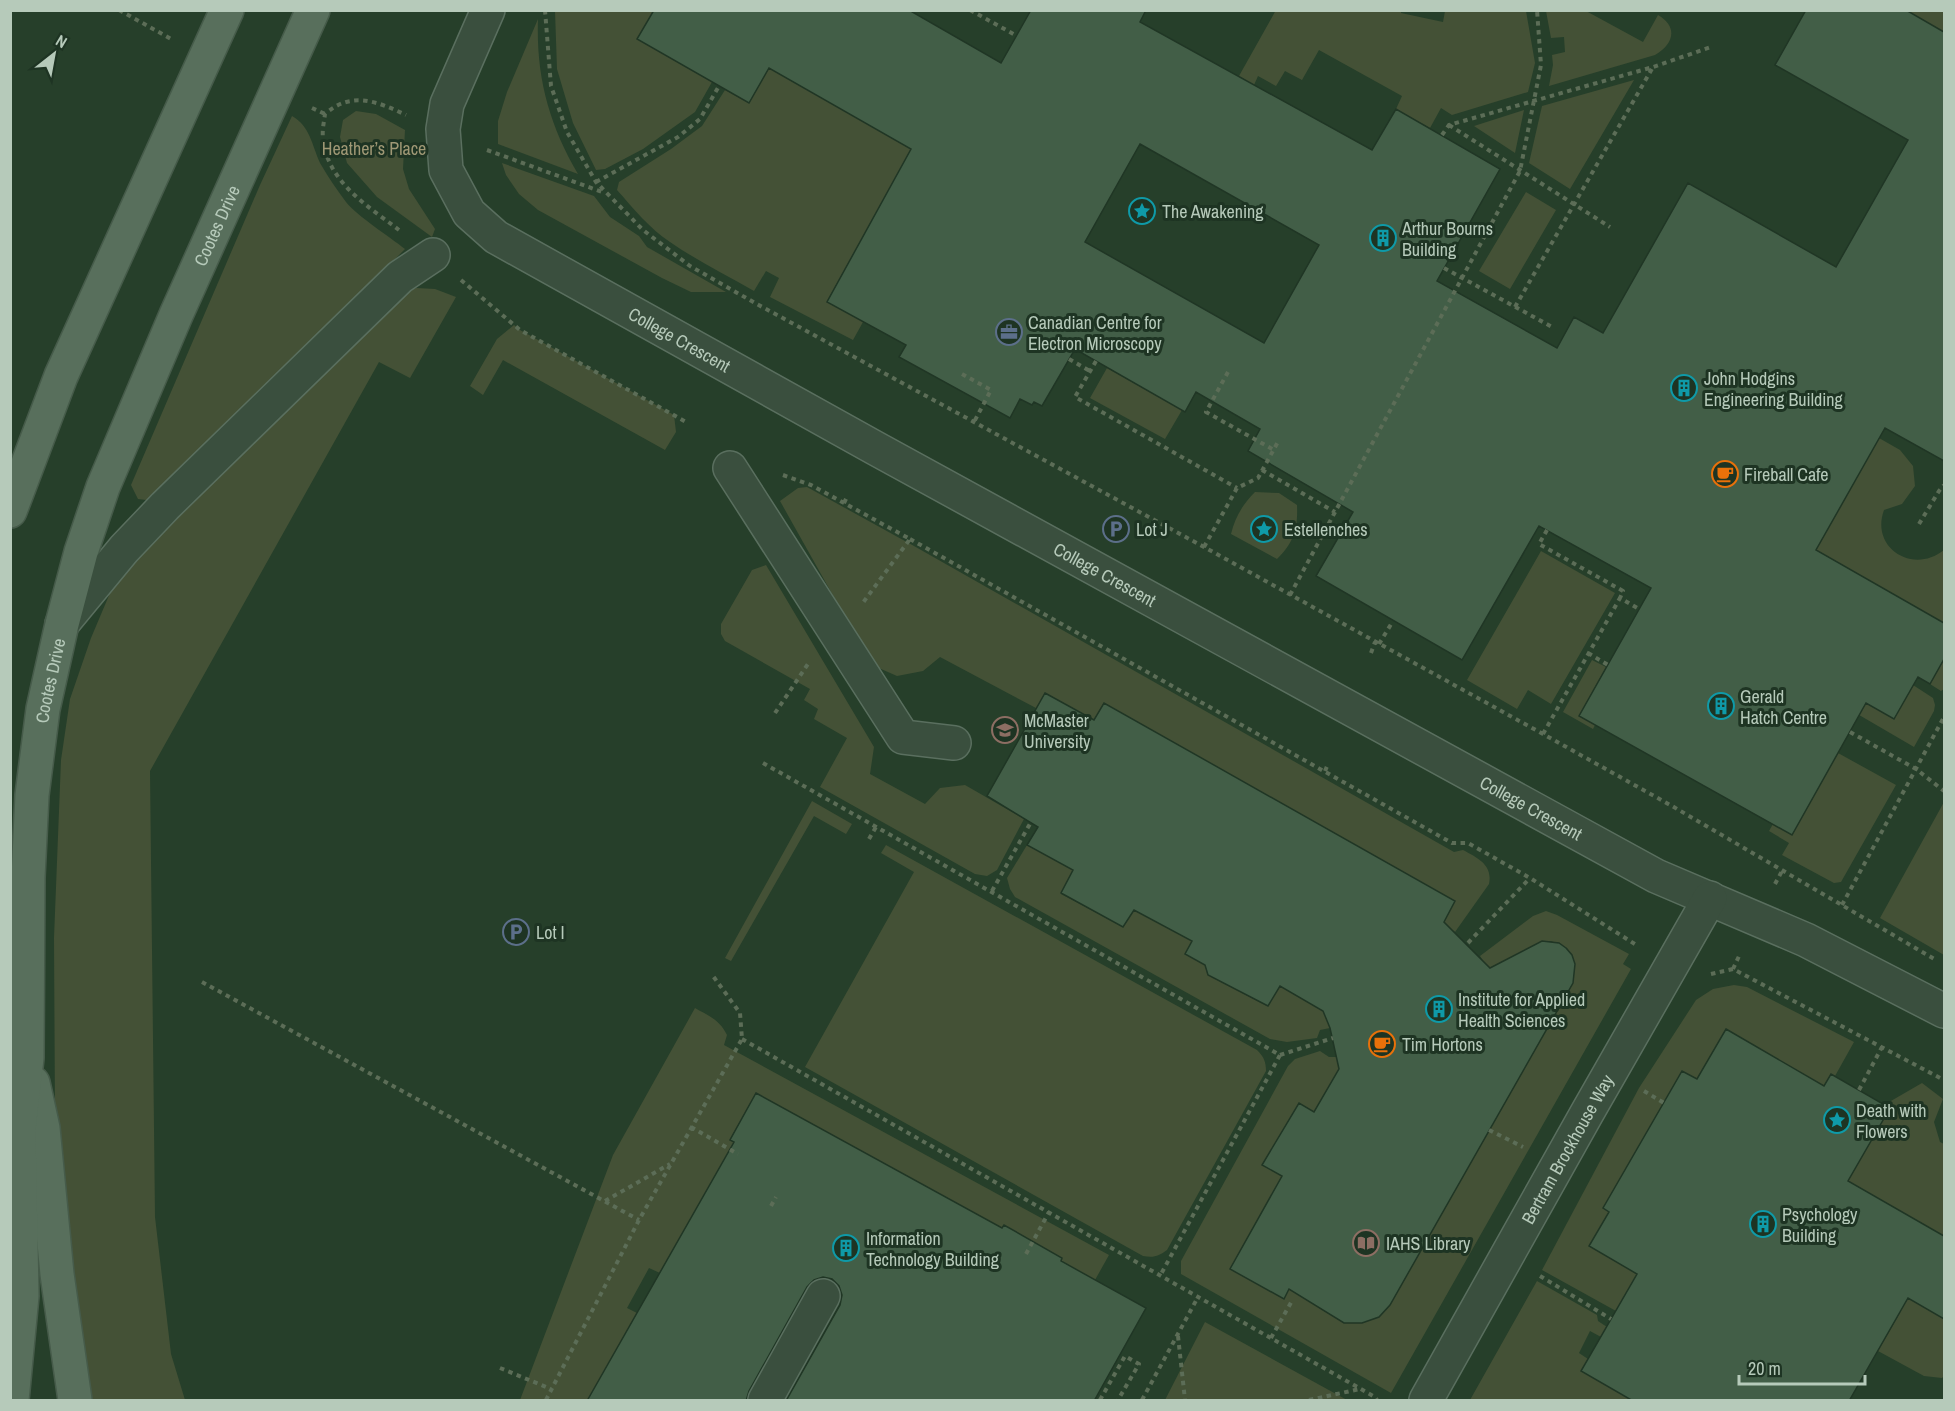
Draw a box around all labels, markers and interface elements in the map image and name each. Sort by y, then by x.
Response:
north arrow [24,24,84,84]
text: N [52,29,71,53]
park label: Heather’s Place [322,136,426,161]
street label: Cootes Drive [187,181,245,270]
place icon: The Awakening [1127,196,1157,226]
place label: The Awakening [1162,199,1264,224]
place label: Arthur Bourns Building [1401,216,1493,262]
building icon: Arthur Bourns Building [1368,223,1398,253]
street label: College Crescent [624,301,735,378]
place label: Canadian Centre for Electron Microscopy [1028,310,1162,356]
office icon: Canadian Centre for Electron Microscopy [994,317,1024,347]
place label: John Hodgins Engineering Building [1704,366,1843,412]
building icon: John Hodgins Engineering Building [1669,373,1699,403]
cafe icon: Fireball Cafe [1710,459,1740,489]
place label: Fireball Cafe [1744,462,1829,487]
parking icon: Lot J [1101,514,1131,544]
place icon: Estellenches [1249,514,1279,544]
place label: Lot J [1136,517,1168,542]
place label: Estellenches [1284,517,1368,542]
street label: College Crescent [1049,536,1161,612]
street label: Cootes Drive [29,636,71,724]
place label: Gerald Hatch Centre [1740,684,1827,730]
building icon: Gerald Hatch Centre [1706,691,1736,721]
place label: McMaster University [1024,708,1091,754]
school or university icon: McMaster University [990,715,1020,745]
street label: College Crescent [1476,769,1587,846]
parking icon: Lot I [501,917,531,947]
place label: Lot I [536,920,565,945]
place label: Institute for Applied Health Sciences [1458,987,1585,1033]
building icon: Institute for Applied Health Sciences [1424,994,1454,1024]
cafe icon: Tim Hortons [1367,1029,1397,1059]
place label: Tim Hortons [1402,1032,1483,1057]
street label: Bertram Brockhouse Way [1515,1069,1619,1228]
place label: Death with Flowers [1856,1098,1927,1144]
place icon: Death with Flowers [1822,1105,1852,1135]
place label: Psychology Building [1782,1202,1858,1248]
building icon: Psychology Building [1748,1209,1778,1239]
place label: Information Technology Building [866,1226,1000,1272]
library icon: IAHS Library [1351,1228,1381,1258]
place label: IAHS Library [1386,1231,1471,1256]
building icon: Information Technology Building [831,1233,861,1263]
scale bar [1739,1348,1865,1386]
text: 20 m [1748,1356,1781,1381]

